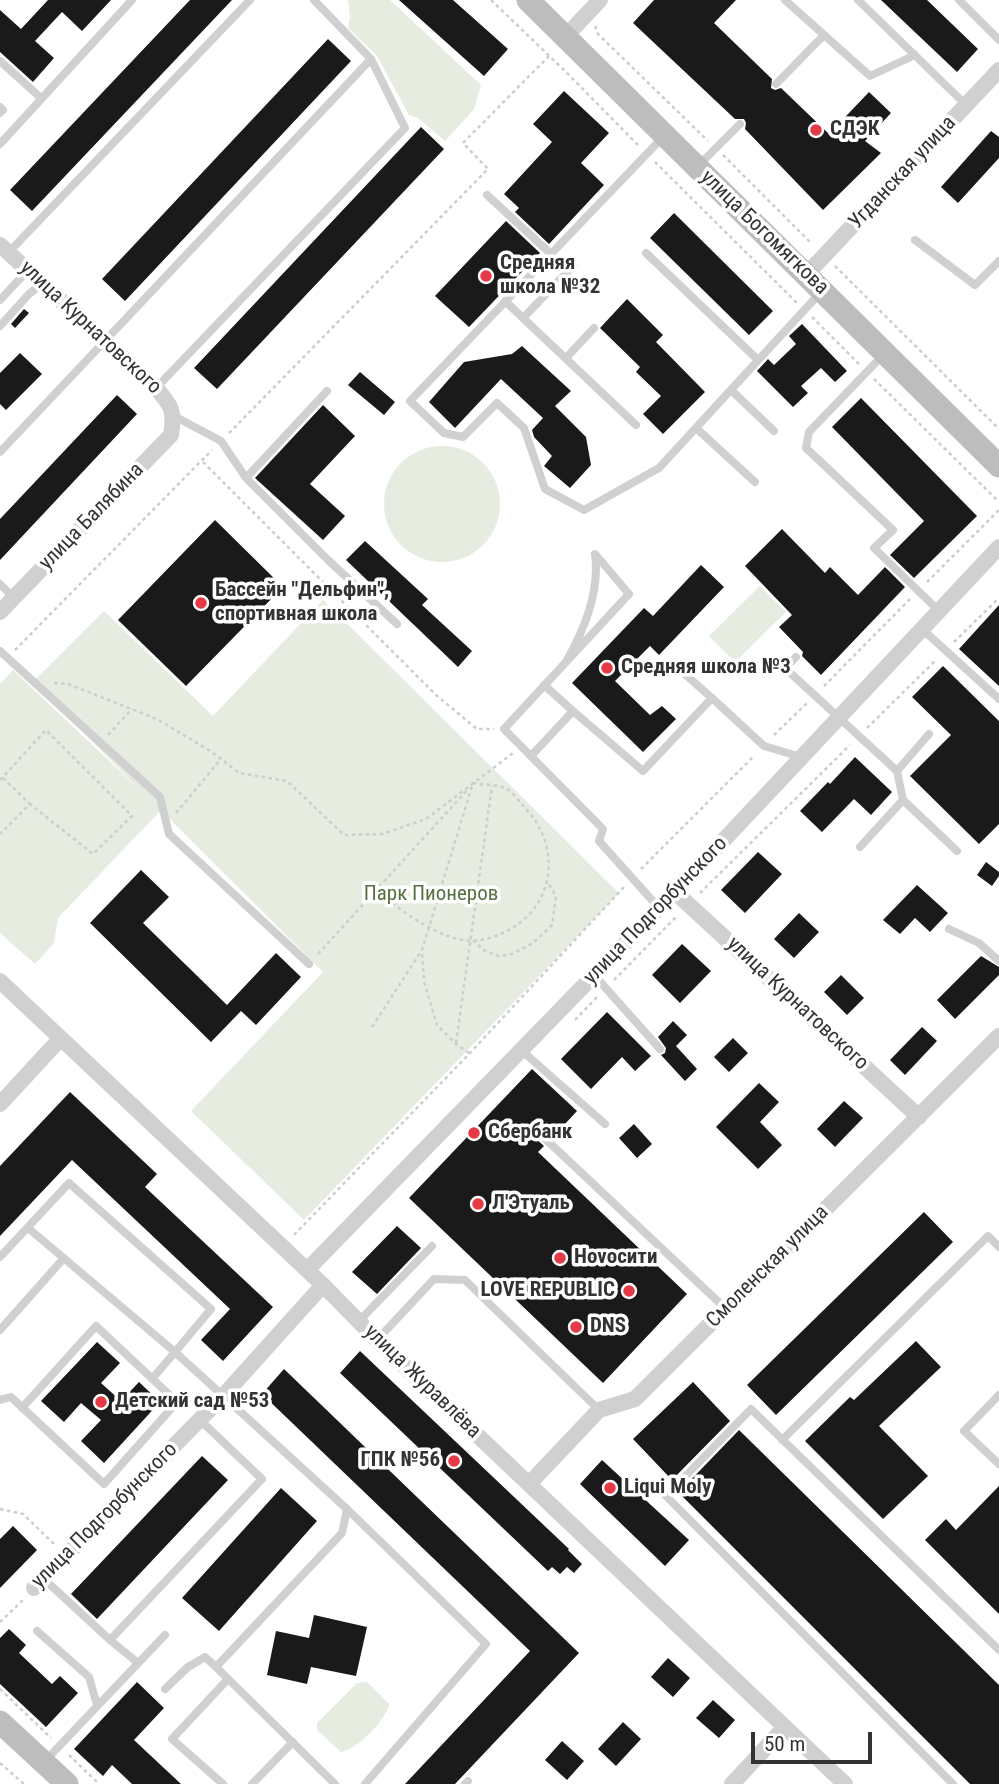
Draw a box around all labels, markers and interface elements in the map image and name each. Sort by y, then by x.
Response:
street label: Угданская улица [844,111,962,235]
place label: СДЭК [830,117,879,143]
marker: СДЭК [808,122,824,138]
street label: улица Богомягкова [695,165,833,301]
place label: Средняя школа №32 [500,251,600,301]
street label: улица Курнатовского [14,256,166,400]
marker: Средняя школа №32 [478,268,494,284]
street label: улица Балябина [34,458,150,576]
place label: Бассейн "Дельфин", спортивная школа [215,578,389,628]
marker: Бассейн "Дельфин", спортивная школа [193,595,209,611]
place label: Средняя школа №3 [621,655,791,681]
marker: Средняя школа №3 [599,660,615,676]
street label: улица Подгорбунского [579,832,733,990]
park label: Парк Пионеров [364,882,498,908]
street label: улица Курнатовского [721,932,873,1076]
place label: Сбербанк [488,1120,572,1146]
marker: Сбербанк [466,1125,482,1141]
place label: Л'Этуаль [492,1191,570,1217]
marker: Л'Этуаль [470,1196,486,1212]
street label: Смоленская улица [702,1201,834,1333]
place label: Ноvосити [574,1245,657,1271]
marker: Ноvосити [552,1250,568,1266]
place label: LOVE REPUBLIC [481,1278,615,1304]
marker: LOVE REPUBLIC [621,1283,637,1299]
place label: DNS [590,1314,626,1340]
marker: DNS [568,1319,584,1335]
street label: улица Журавлёва [358,1320,486,1444]
place label: Детский сад №53 [115,1389,269,1415]
marker: Детский сад №53 [93,1394,109,1410]
street label: улица Подгорбунского [27,1438,183,1594]
place label: ГПК №56 [361,1448,440,1474]
marker: ГПК №56 [446,1453,462,1469]
place label: Liqui Moly [624,1475,711,1501]
marker: Liqui Moly [602,1480,618,1496]
scale bar [754,1718,875,1762]
text: 50 m [764,1732,805,1756]

